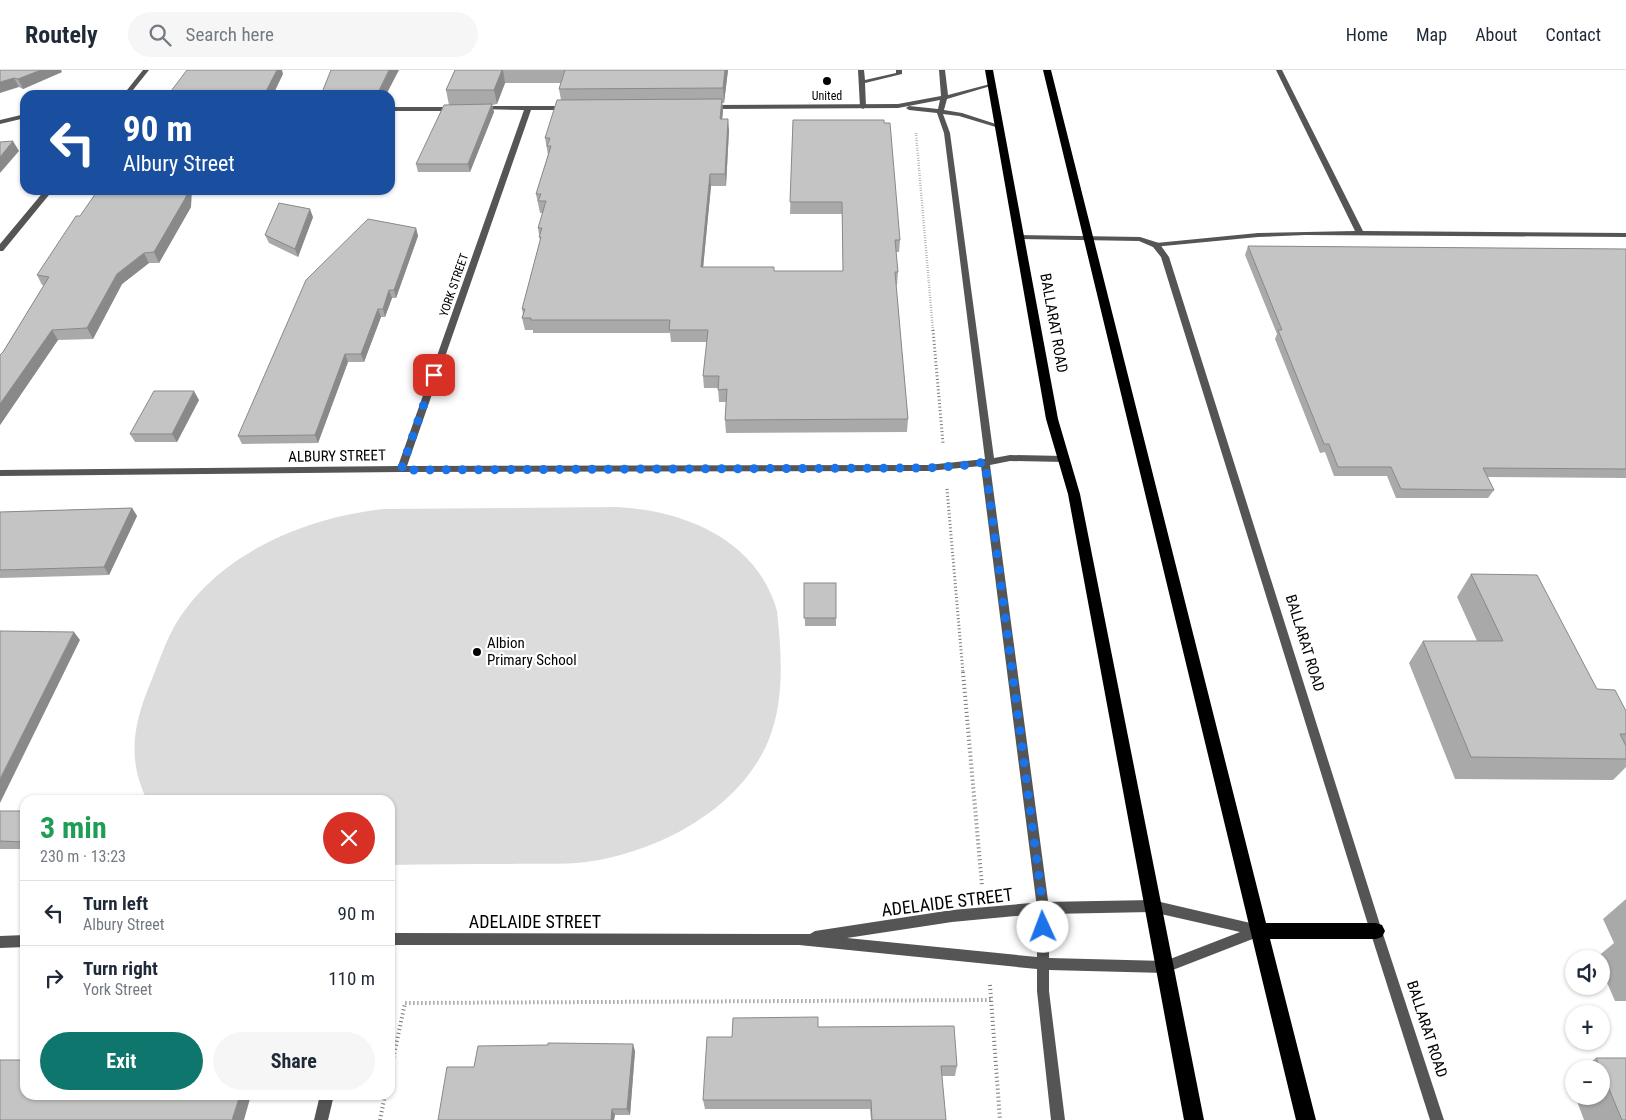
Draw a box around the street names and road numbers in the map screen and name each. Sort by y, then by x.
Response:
street label: YORK STREET [437,251,471,319]
street label: BALLARAT ROAD [1036,272,1072,374]
street label: ALBURY STREET [288,446,386,466]
street label: BALLARAT ROAD [1282,592,1328,694]
street label: ADELAIDE STREET [880,884,1014,920]
street label: ADELAIDE STREET [469,911,601,932]
street label: BALLARAT ROAD [1403,978,1451,1080]

